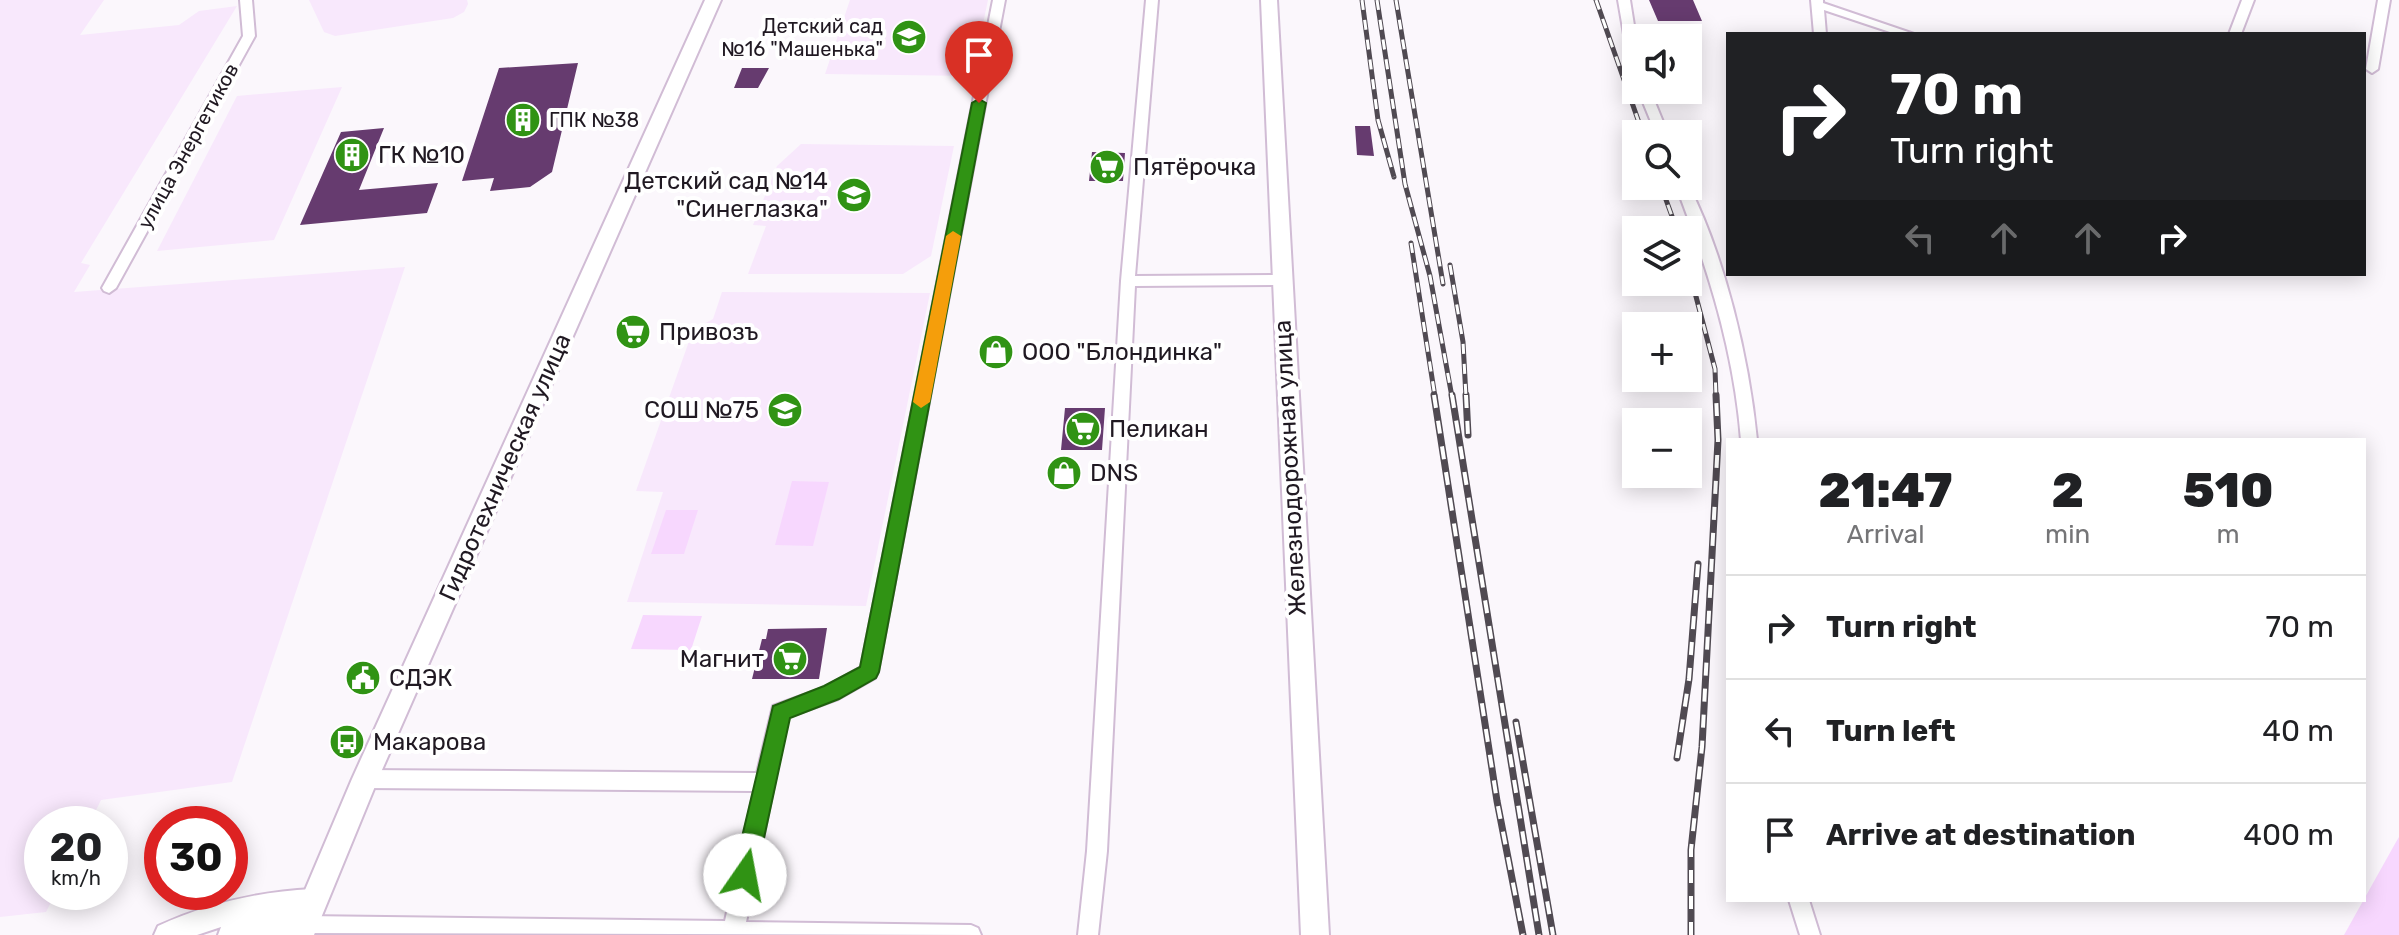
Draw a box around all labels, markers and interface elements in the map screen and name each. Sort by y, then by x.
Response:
place label: Детский сад №16 "Машенька" [722,14,883,61]
school or university icon: Детский сад №16 "Машенька" [890,18,928,56]
pin [945,21,1013,103]
map controls [1622,24,1702,488]
button: sound [1622,24,1702,104]
icon: arrive [957,33,1001,77]
street label: улица Энергетиков [133,59,243,233]
text: 70 m [1890,62,2023,128]
icon: right [1758,64,1862,168]
building icon: ГПК №38 [504,101,542,139]
place label: ГПК №38 [549,108,639,132]
button: search [1622,120,1702,200]
text: Turn right [1890,129,2054,172]
building icon: ГК №10 [333,136,371,174]
place label: ГК №10 [378,141,465,169]
supermarket icon: Пятёрочка [1088,148,1126,186]
place label: Пятёрочка [1133,153,1256,181]
place label: Детский сад №14 "Синеглазка" [624,167,828,223]
school or university icon: Детский сад №14 "Синеглазка" [835,176,873,214]
button: layers [1622,216,1702,296]
icon: left [1898,216,1942,260]
icon: ahead [1982,216,2026,260]
icon: ahead [2066,216,2110,260]
icon: right [2150,216,2194,260]
button: + [1622,312,1702,392]
supermarket icon: Привозъ [614,313,652,351]
place label: Привозъ [659,318,759,346]
street label: Железнодорожная улица [1268,319,1312,617]
street label: Гидротехническая улица [433,329,577,605]
shop icon: ООО "Блондинка" [977,333,1015,371]
place label: ООО "Блондинка" [1022,338,1222,366]
school or university icon: СОШ №75 [766,391,804,429]
place label: СОШ №75 [644,396,759,424]
button: − [1622,408,1702,488]
supermarket icon: Пеликан [1064,410,1102,448]
place label: Пеликан [1109,415,1209,443]
shop icon: DNS [1045,454,1083,492]
place label: DNS [1090,459,1138,487]
text: 21:47 [1819,462,1953,519]
text: 2 [2051,462,2084,519]
text: 510 [2183,462,2273,519]
text: Arrival [1847,519,1925,550]
text: min [2045,519,2090,550]
text: m [2217,519,2240,550]
icon: right [1758,605,1802,649]
text: Turn right [1826,609,1977,645]
text: 70 m [2266,609,2334,645]
supermarket icon: Магнит [771,640,809,678]
place label: Магнит [680,645,764,673]
public building icon: СДЭК [344,659,382,697]
place label: СДЭК [389,664,453,692]
icon: left [1758,709,1802,753]
text: Turn left [1826,713,1956,749]
text: 40 m [2262,713,2334,749]
bus stop icon: Макарова [328,723,366,761]
place label: Макарова [373,728,486,756]
speed limit sign: 30 [144,806,248,910]
icon: arrive [1758,813,1802,857]
text: Arrive at destination [1826,817,2136,853]
text: 400 m [2243,817,2334,853]
text: 20 [49,824,103,871]
position arrow [703,833,787,917]
text: km/h [51,866,101,890]

